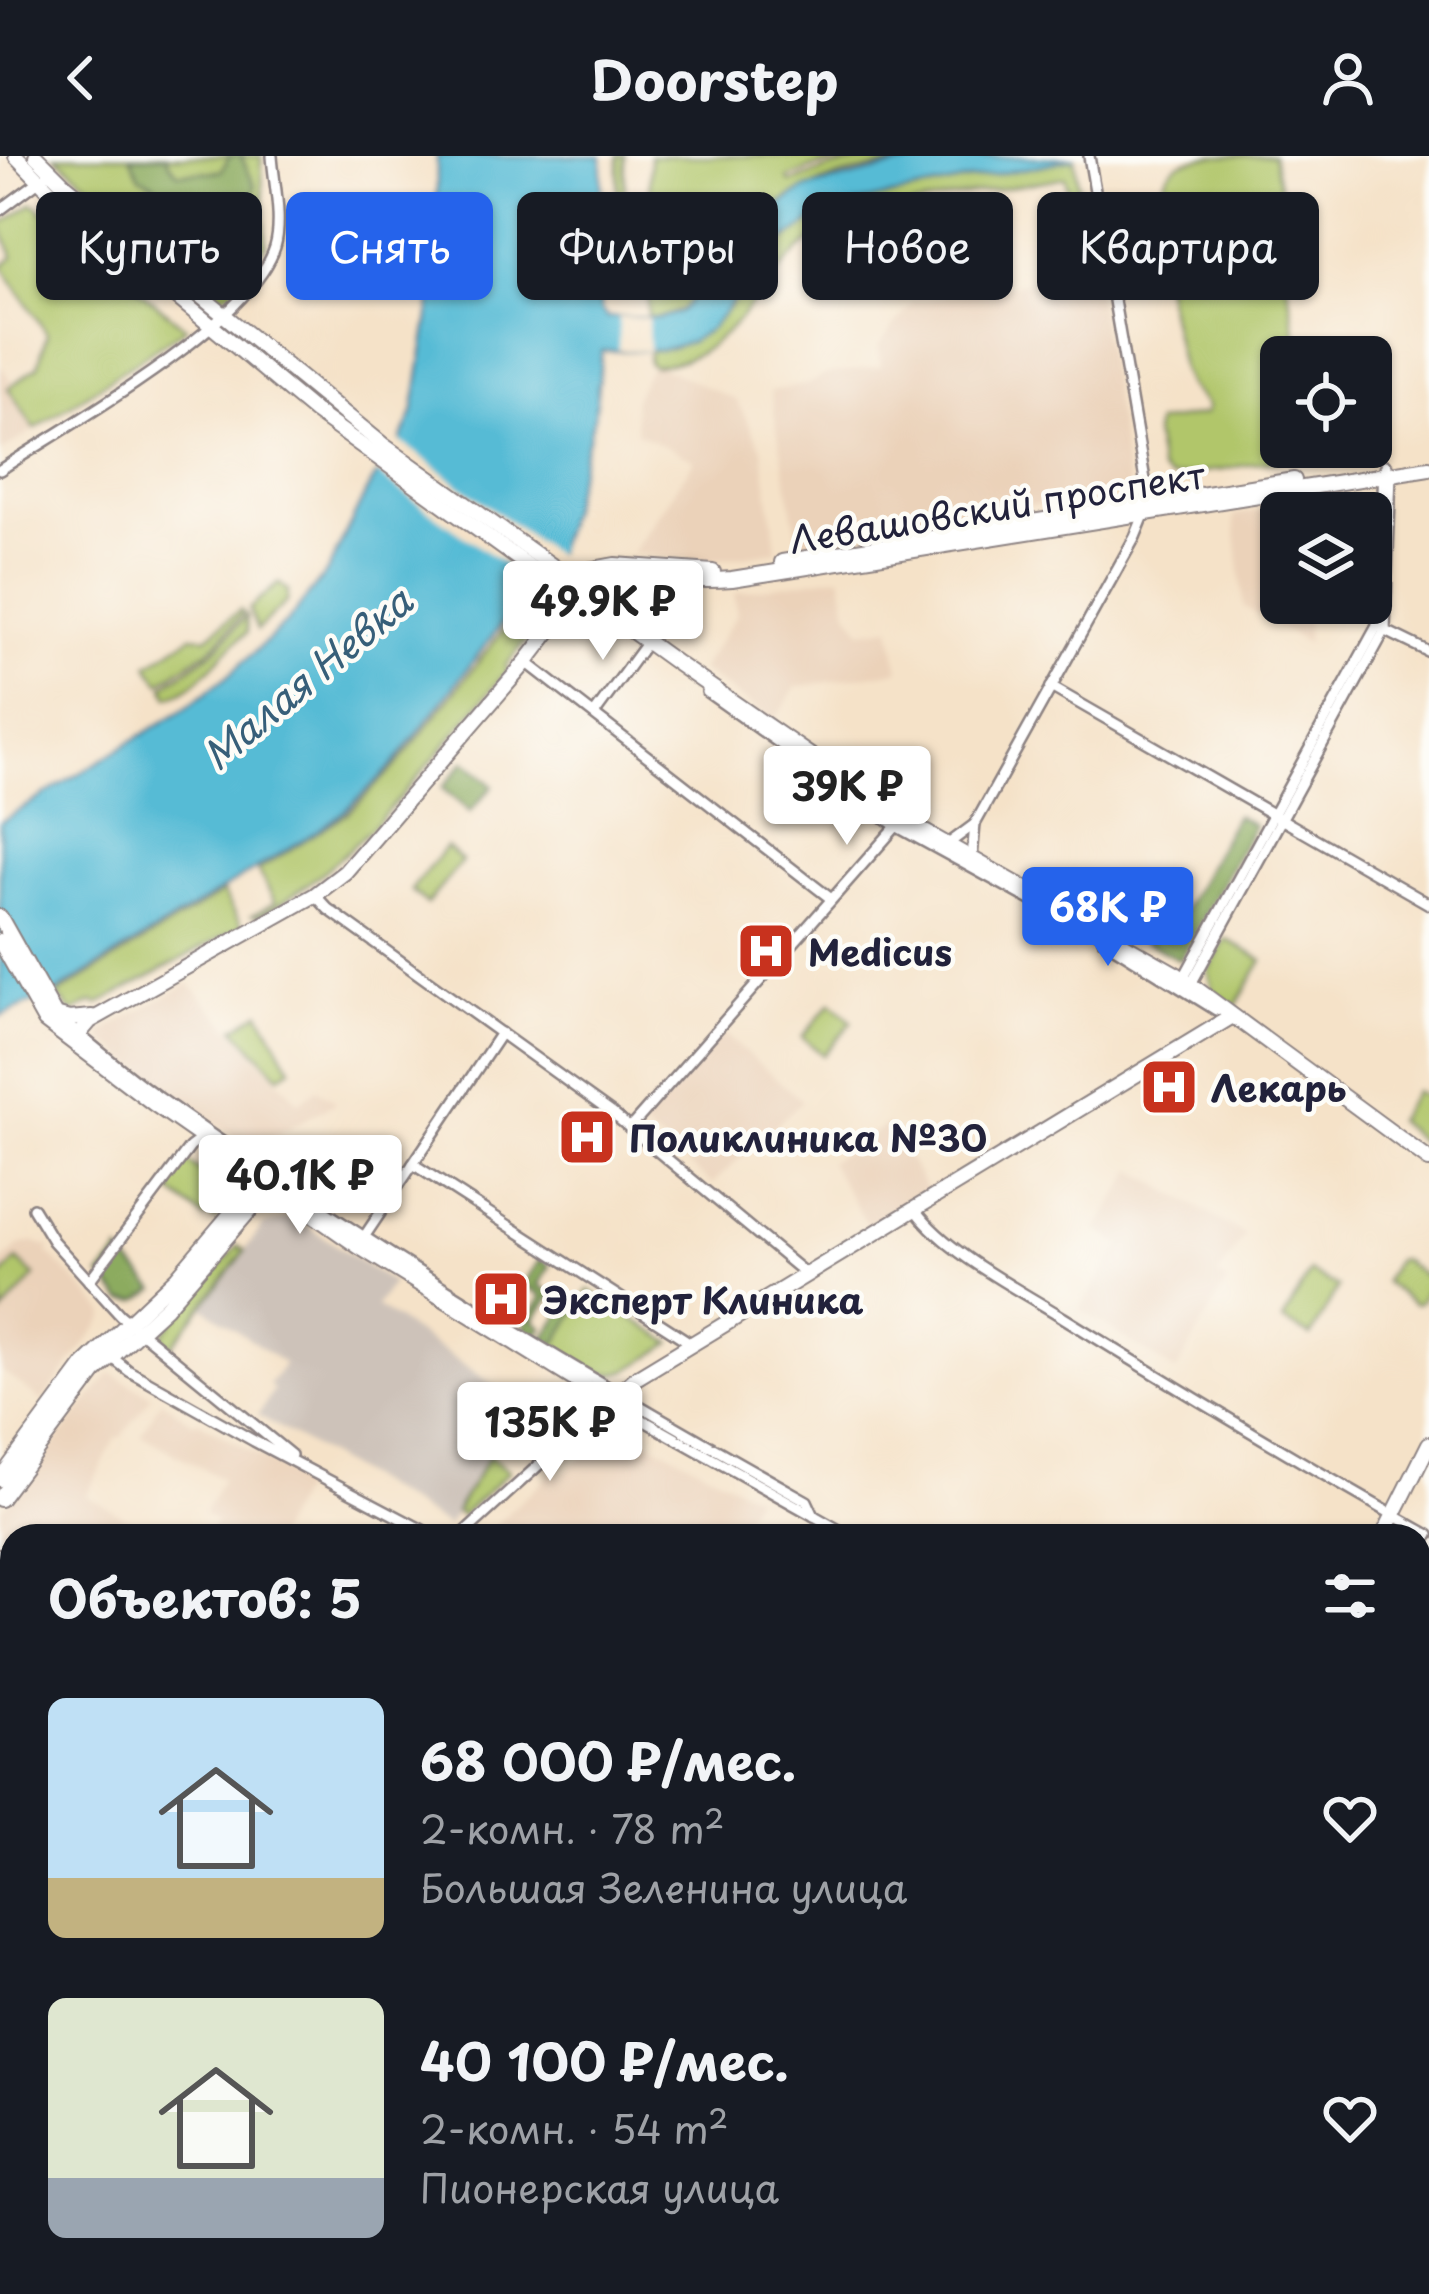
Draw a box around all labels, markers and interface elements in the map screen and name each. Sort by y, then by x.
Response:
text: Doorstep [590,38,839,119]
icon: back [48,45,114,111]
icon: person [1315,45,1381,111]
chip: Купить [36,192,262,300]
chip: Снять [286,192,493,300]
chip: Фильтры [517,192,778,300]
chip: Новое [802,192,1013,300]
chip: Квартира [1037,192,1319,300]
map controls [1260,336,1392,624]
button: locate [1260,336,1392,468]
street label: Левашовский проспект [785,446,1209,566]
button: layers [1260,492,1392,624]
pin: 49.9K ₽ [492,561,714,663]
water label: Малая Невка [188,570,425,783]
text: 49.9K ₽ [530,570,676,629]
pin: 39K ₽ [763,746,931,848]
text: 39K ₽ [791,755,903,814]
pin: 68K ₽ [1024,867,1192,969]
text: 68K ₽ [1049,876,1167,935]
hospital icon: Medicus [735,920,797,982]
place label: Medicus [808,924,952,978]
hospital icon: Лекарь [1138,1056,1200,1118]
place label: Лекарь [1211,1060,1347,1114]
hospital icon: Поликлиника №30 [556,1106,618,1168]
place label: Поликлиника №30 [629,1110,987,1164]
pin: 40.1K ₽ [189,1135,411,1237]
text: 40.1K ₽ [226,1144,374,1203]
hospital icon: Эксперт Клиника [470,1268,532,1330]
place label: Эксперт Клиника [543,1272,864,1326]
pin: 135K ₽ [452,1382,648,1484]
text: 135K ₽ [484,1391,616,1450]
text: Объектов: 5 [48,1558,362,1635]
icon: filters [1317,1563,1383,1629]
text: 68 000 ₽/мес. [420,1721,796,1798]
icon: home [144,1746,288,1890]
icon: heart [1317,1785,1383,1851]
text: 2-комн. · 78 m² [420,1798,725,1857]
text: Большая Зеленина улица [420,1857,907,1916]
text: 40 100 ₽/мес. [420,2021,789,2098]
icon: home [144,2046,288,2190]
icon: heart [1317,2085,1383,2151]
text: 2-комн. · 54 m² [420,2098,729,2157]
text: Пионерская улица [420,2157,779,2216]

